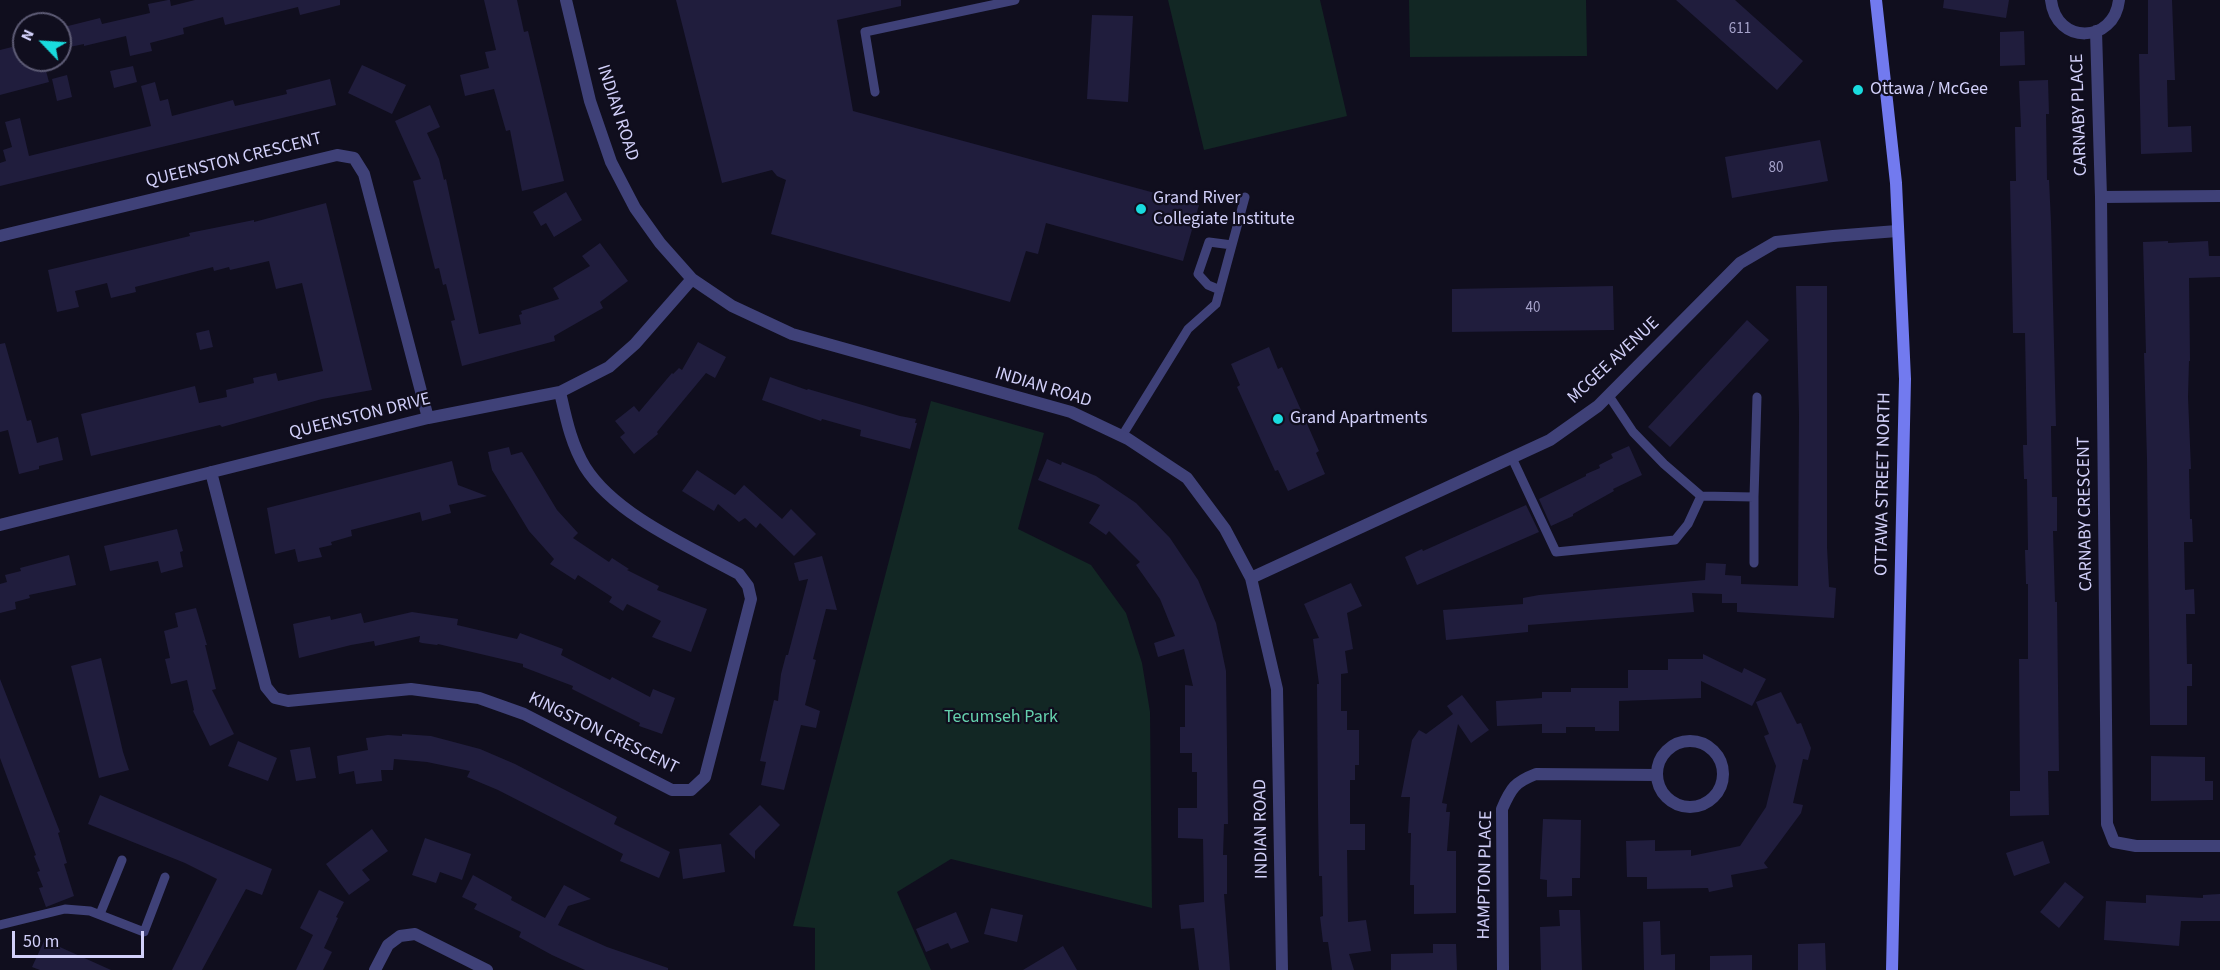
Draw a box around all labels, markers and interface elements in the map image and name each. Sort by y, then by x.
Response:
north arrow [12,12,72,72]
house number: 611 [1729,21,1751,39]
text: N [15,26,40,45]
street label: CARNABY PLACE [2067,53,2093,177]
street label: INDIAN ROAD [591,62,643,164]
place label: Ottawa / McGee [1870,79,1988,101]
marker: Ottawa / McGee [1851,83,1865,97]
street label: QUEENSTON CRESCENT [144,129,324,193]
house number: 80 [1769,160,1783,178]
place label: Grand River Collegiate Institute [1153,188,1295,230]
marker: Grand River Collegiate Institute [1134,202,1148,216]
house number: 40 [1526,300,1540,318]
street label: MCGEE AVENUE [1564,313,1664,409]
street label: INDIAN ROAD [992,363,1094,413]
street label: QUEENSTON DRIVE [287,389,433,445]
street label: OTTAWA STREET NORTH [1872,392,1896,576]
place label: Grand Apartments [1290,408,1427,430]
marker: Grand Apartments [1271,412,1285,426]
street label: CARNABY CRESCENT [2074,436,2098,592]
street label: KINGSTON CRESCENT [524,688,682,780]
park label: Tecumseh Park [944,707,1058,729]
street label: INDIAN ROAD [1250,779,1274,879]
street label: HAMPTON PLACE [1474,810,1498,940]
scale bar [15,919,147,957]
text: 50 m [23,929,59,954]

